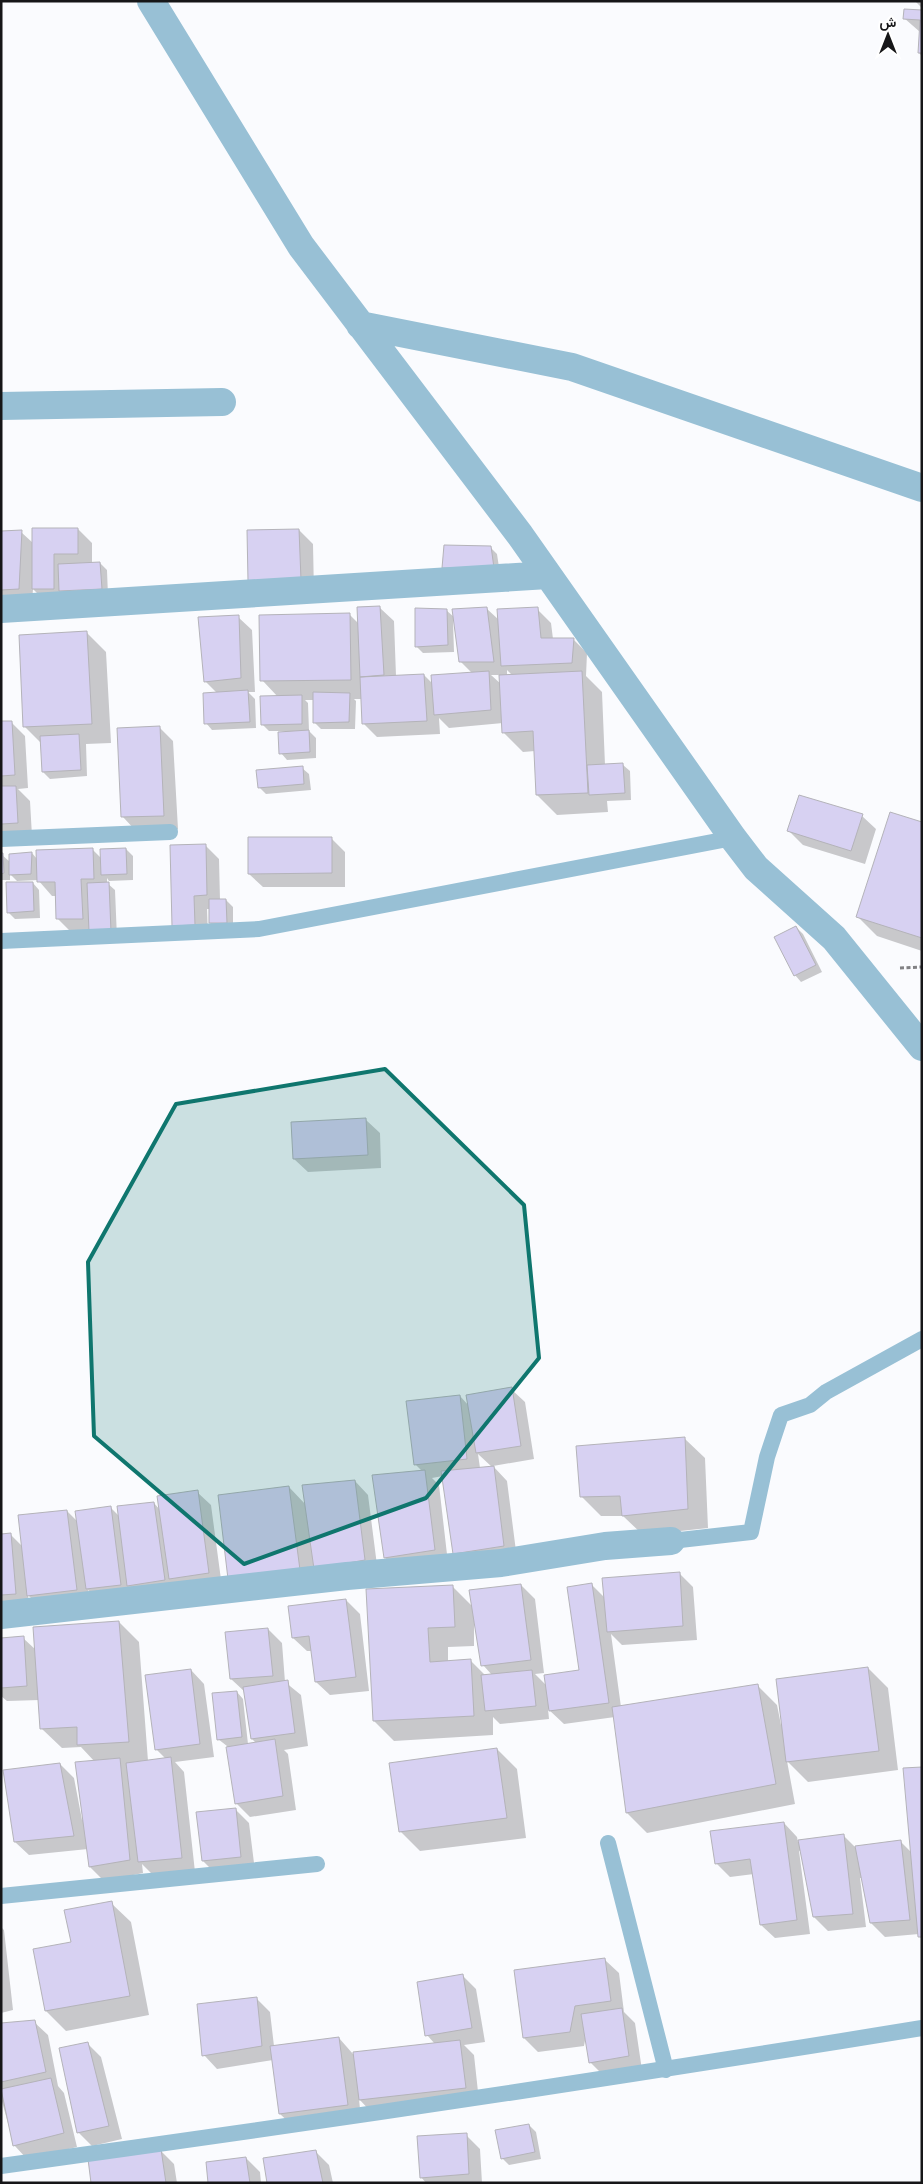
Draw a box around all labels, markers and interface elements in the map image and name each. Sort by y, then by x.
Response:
north arrow [863,10,913,60]
text: ش [880,14,897,31]

